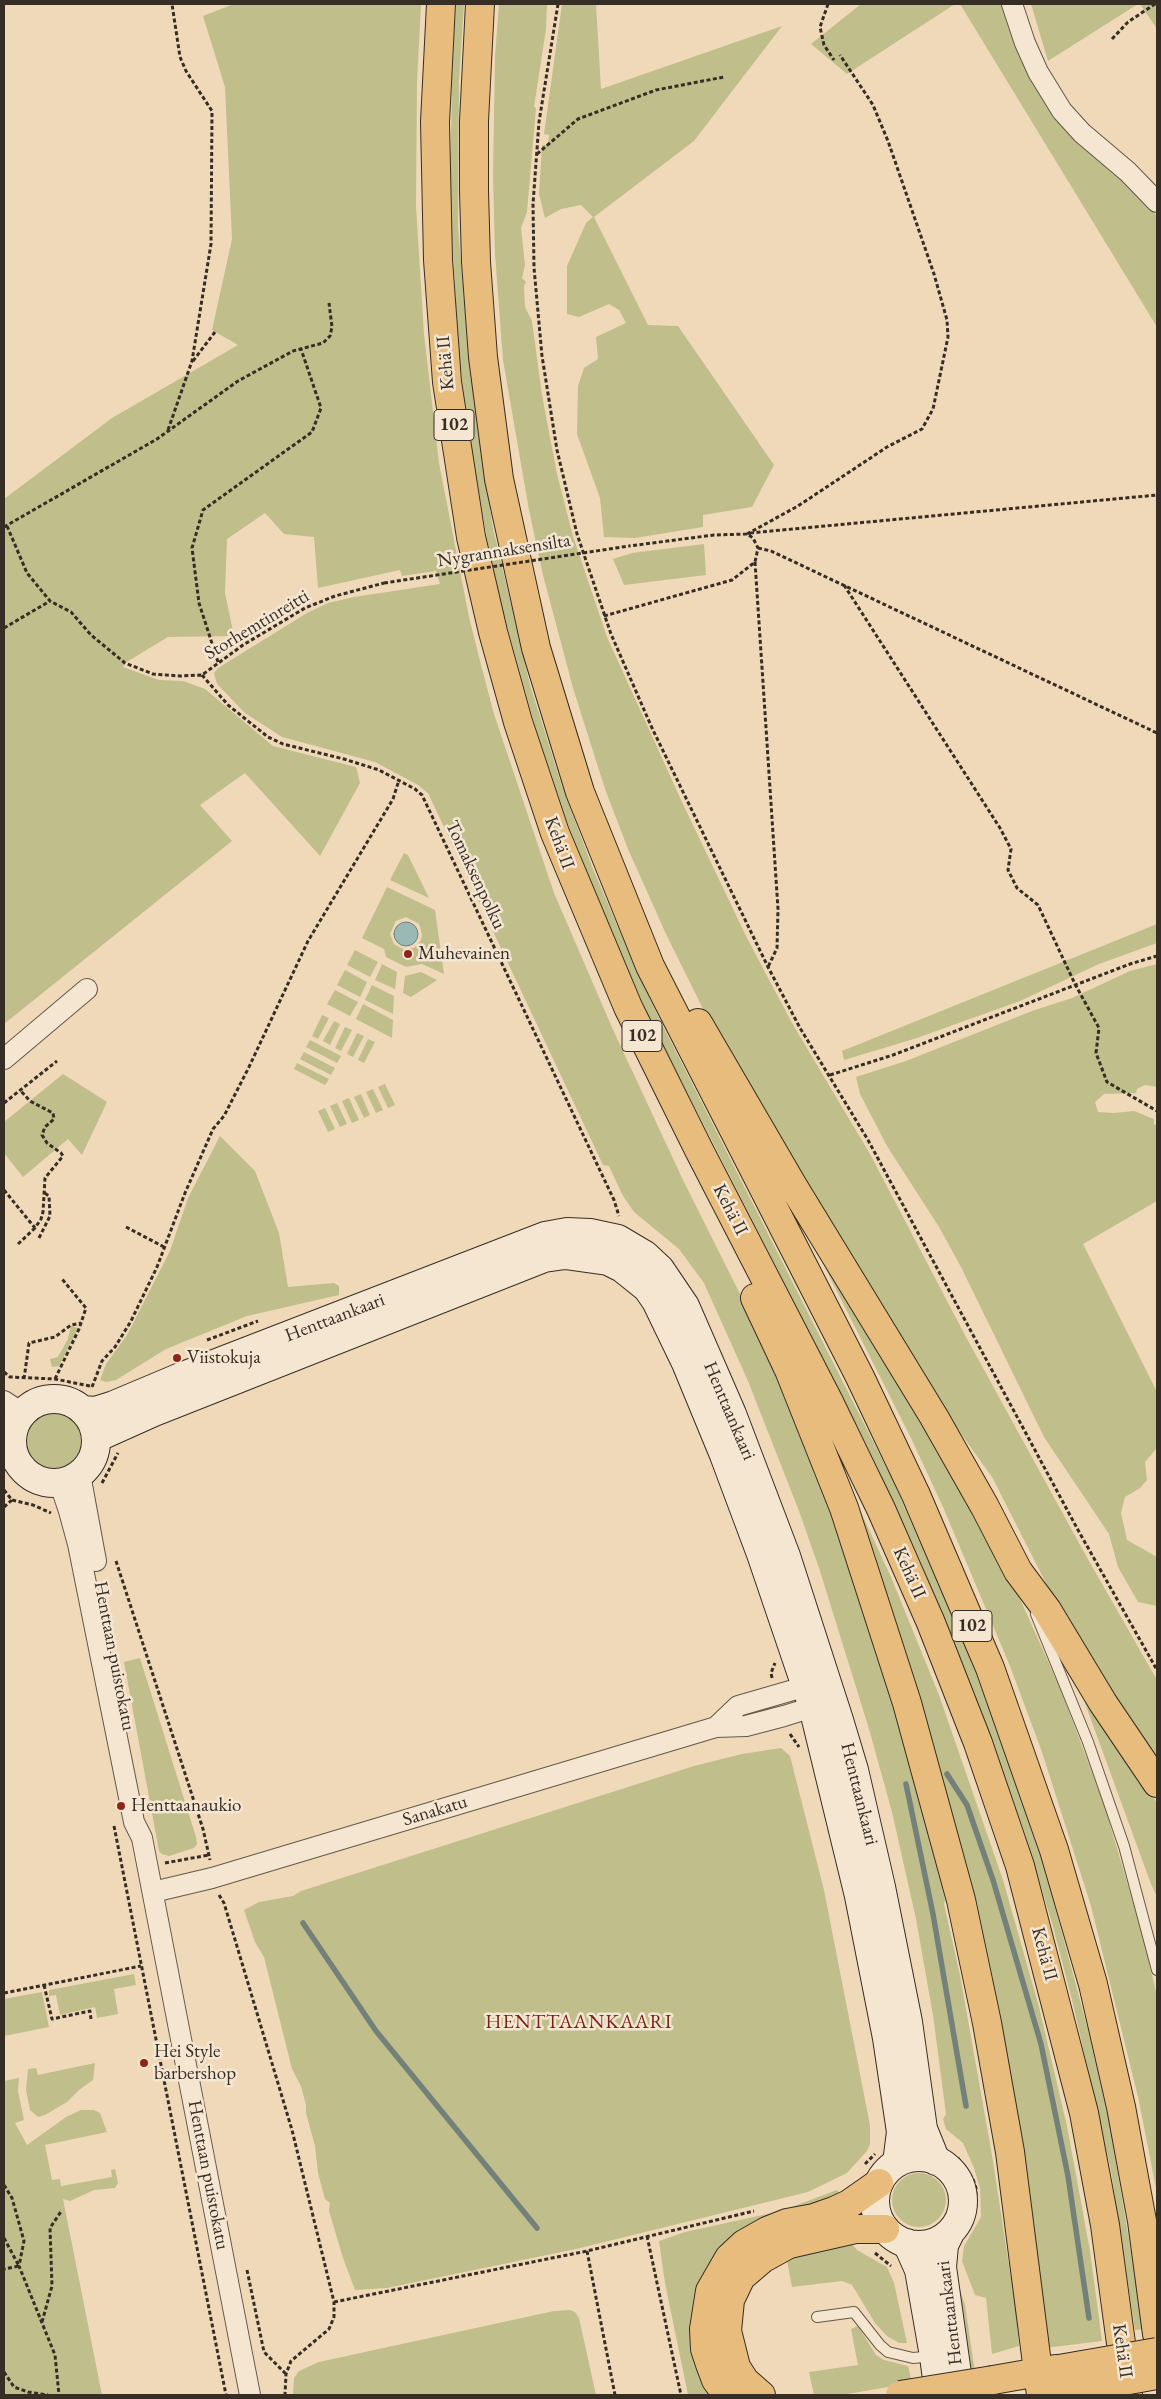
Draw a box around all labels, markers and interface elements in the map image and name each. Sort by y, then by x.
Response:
street label: Kehä II [432,335,460,391]
road number: 102 [434,410,474,440]
street label: Nygrannaksensilta [436,529,572,573]
street label: Storhemtinreitti [200,585,314,665]
street label: Kehä II [539,814,579,872]
street label: Tomaksenpolku [440,817,510,933]
place label: Muhevainen [418,943,510,965]
marker: Muhevainen [402,948,414,960]
road number: 102 [622,1020,662,1052]
street label: Kehä II [707,1181,753,1239]
street label: Henttaankaari [282,1289,388,1347]
place label: Viistokuja [187,1347,261,1369]
marker: Viistokuja [171,1352,183,1364]
street label: Henttaankaari [698,1358,760,1464]
street label: Kehä II [888,1543,930,1603]
street label: Henttaan puistokatu [88,1579,140,1733]
road number: 102 [952,1610,992,1642]
street label: Henttaankaari [835,1740,883,1848]
street label: Sanakatu [400,1790,470,1832]
place label: Henttaanaukio [131,1795,242,1817]
marker: Henttaanaukio [115,1800,127,1812]
street label: Kehä II [1026,1925,1062,1983]
district label: HENTTAANKAARI [484,2011,674,2035]
place label: Hei Style barbershop [154,2041,236,2085]
marker: Hei Style barbershop [138,2057,150,2069]
street label: Henttaan puistokatu [182,2098,234,2252]
street label: Henttaankaari [932,2259,968,2367]
street label: Kehä II [1107,2322,1137,2380]

